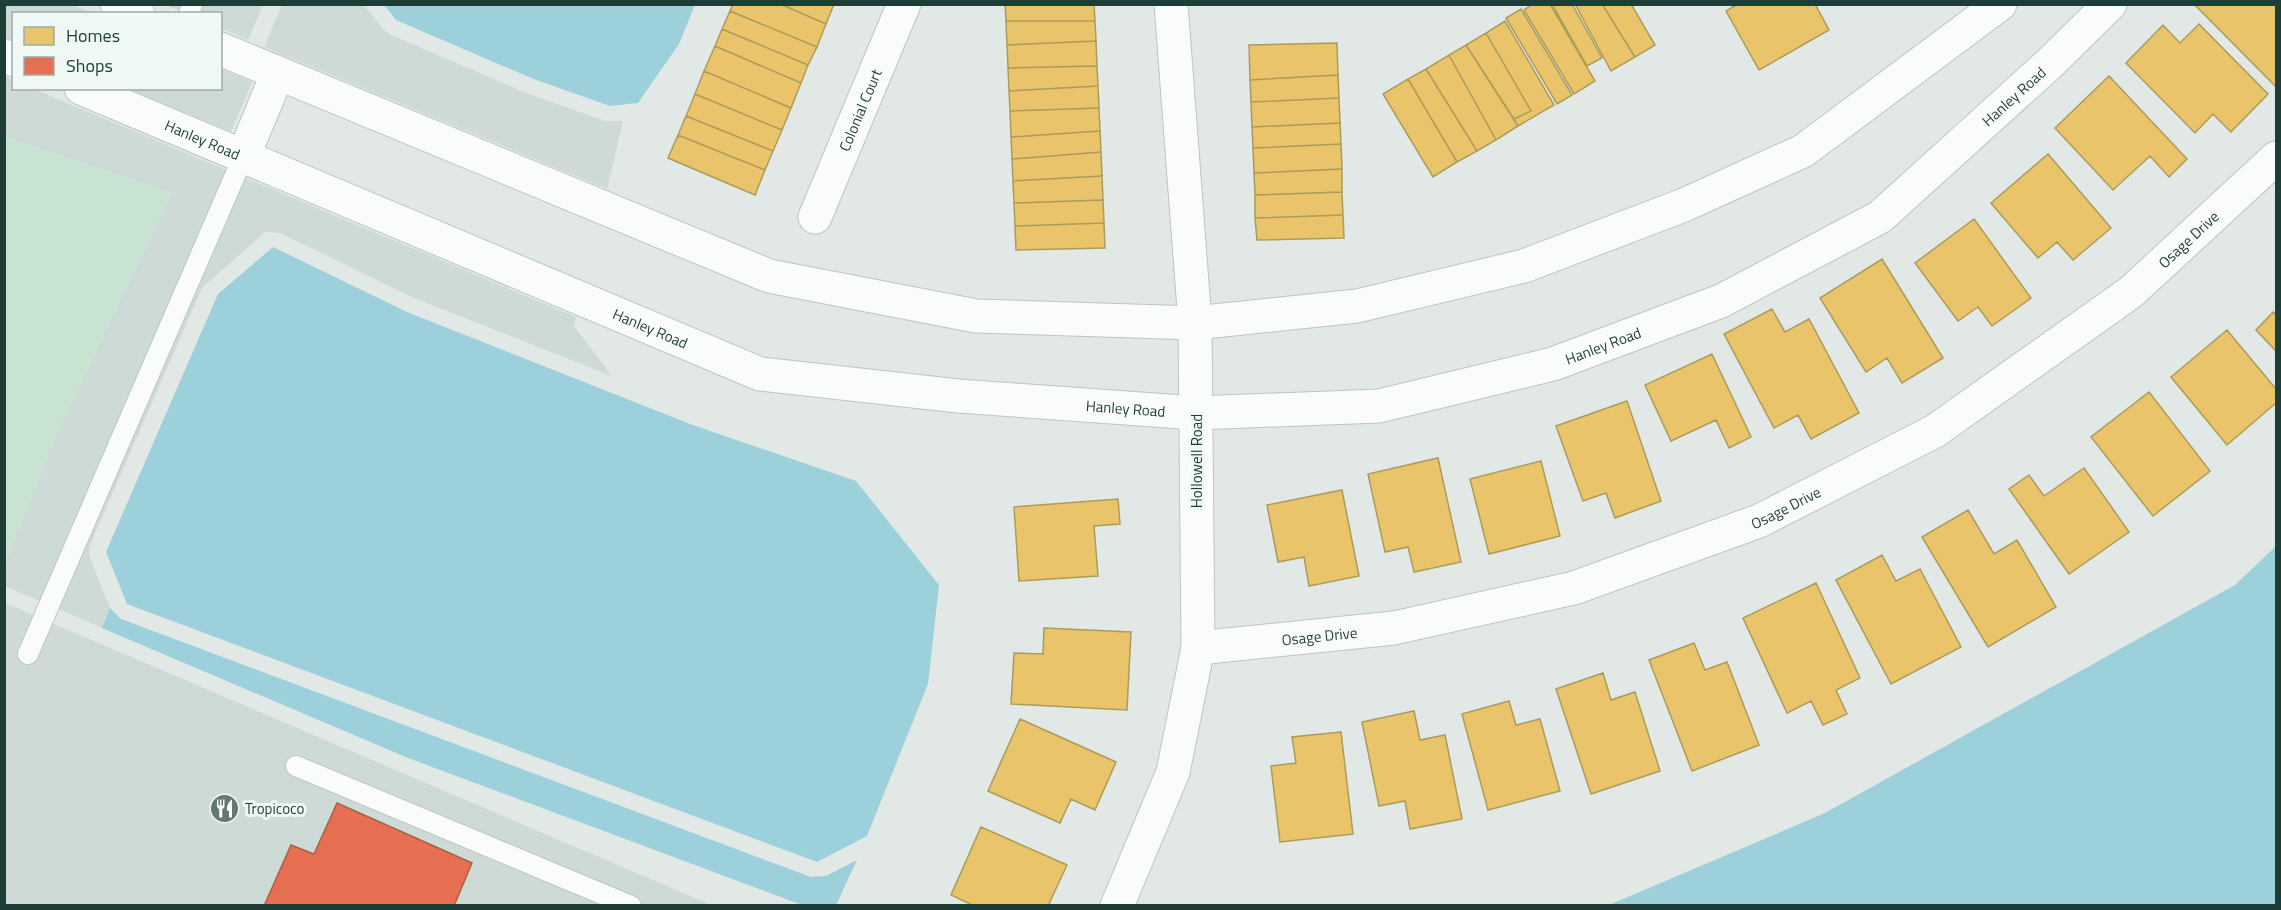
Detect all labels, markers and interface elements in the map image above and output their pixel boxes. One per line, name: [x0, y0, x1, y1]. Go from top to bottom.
legend: [12, 12, 222, 90]
text: Homes: [66, 22, 120, 49]
text: Shops: [66, 52, 113, 79]
street label: Hanley Road: [1976, 61, 2051, 131]
street label: Colonial Court: [832, 65, 887, 155]
street label: Hanley Road: [161, 113, 244, 165]
street label: Osage Drive: [2153, 205, 2224, 273]
street label: Hanley Road: [609, 302, 692, 354]
street label: Hanley Road: [1562, 321, 1644, 370]
street label: Hanley Road: [1085, 394, 1166, 422]
street label: Hollowell Road: [1185, 414, 1208, 508]
street label: Osage Drive: [1747, 480, 1825, 535]
street label: Osage Drive: [1280, 620, 1358, 651]
restaurant icon: Tropicoco: [208, 792, 240, 824]
place label: Tropicoco: [245, 797, 305, 820]

